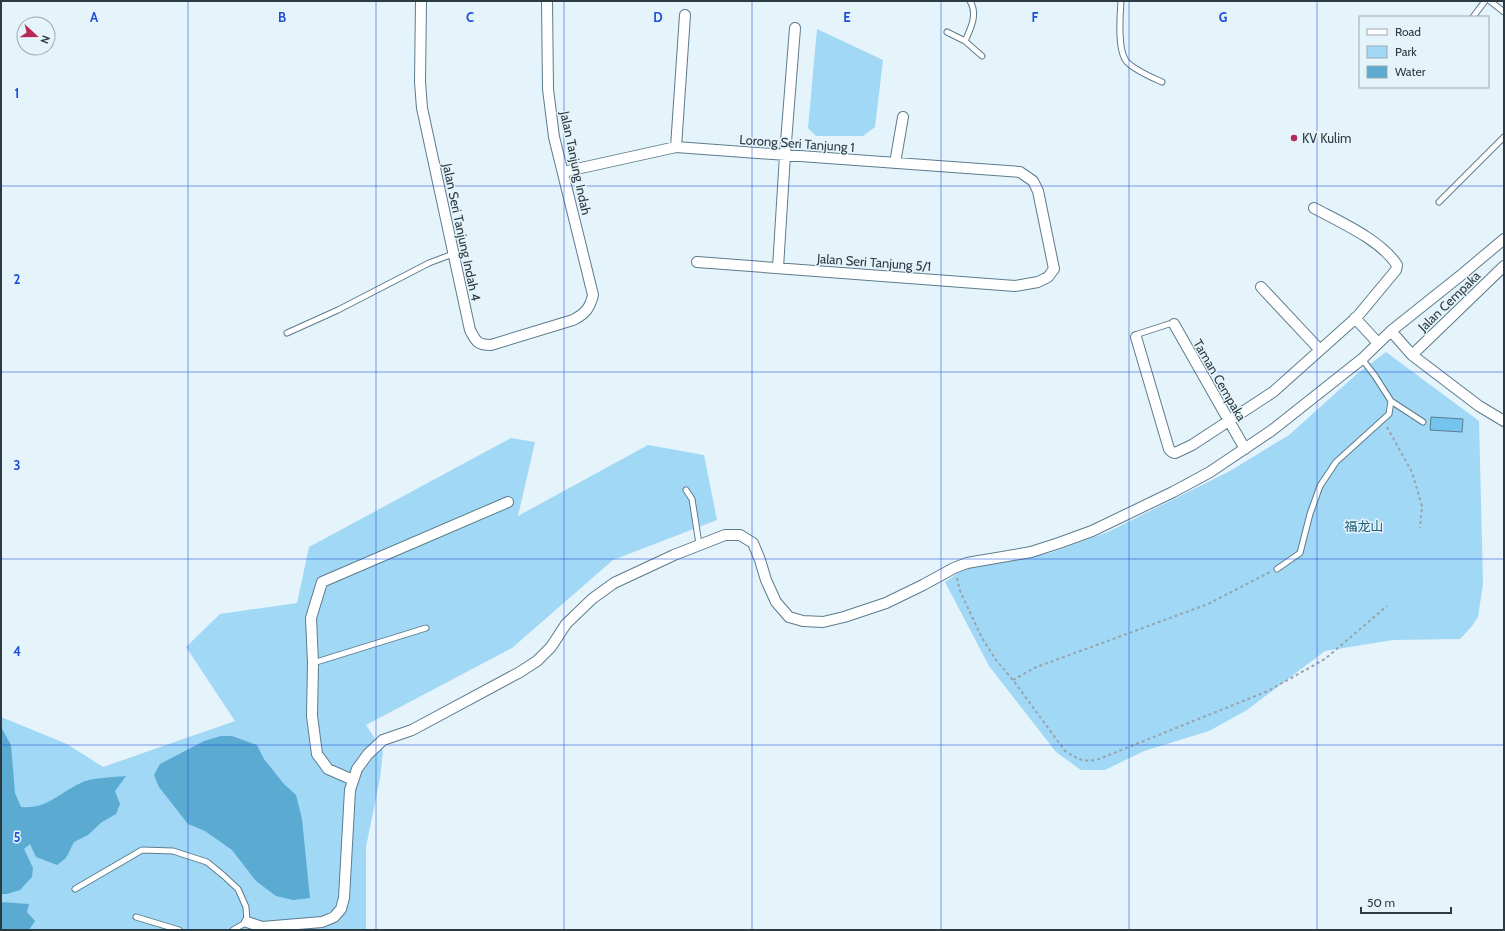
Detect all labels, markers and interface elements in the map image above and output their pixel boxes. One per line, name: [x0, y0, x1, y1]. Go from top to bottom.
text: A: [90, 9, 99, 25]
text: B: [278, 9, 286, 25]
text: C: [466, 9, 474, 25]
text: D: [653, 9, 663, 25]
text: E: [843, 9, 851, 25]
text: F: [1032, 9, 1039, 25]
text: G: [1219, 9, 1228, 25]
north arrow: [16, 16, 56, 56]
legend: [1359, 16, 1489, 88]
text: Road: [1395, 24, 1421, 39]
text: N: [37, 33, 53, 46]
text: Park: [1395, 44, 1417, 59]
text: Water: [1395, 64, 1426, 79]
text: 1: [15, 85, 19, 101]
street label: Jalan Tanjung Indah: [556, 109, 595, 217]
place label: KV Kulim: [1302, 130, 1351, 146]
street label: Lorong Seri Tanjung 1: [739, 131, 855, 156]
marker: KV Kulim: [1289, 133, 1299, 143]
street label: Jalan Seri Tanjung Indah 4: [438, 161, 485, 303]
street label: Jalan Seri Tanjung 5/1: [815, 250, 932, 275]
street label: Jalan Cempaka: [1414, 267, 1484, 335]
text: 2: [14, 271, 21, 287]
street label: Taman Cempaka: [1190, 336, 1250, 424]
text: 3: [13, 457, 21, 473]
park label: 福龙山: [1344, 518, 1384, 534]
text: 4: [13, 643, 21, 659]
text: 5: [14, 829, 21, 845]
scale bar: [1361, 889, 1451, 915]
text: 50 m: [1367, 895, 1395, 910]

